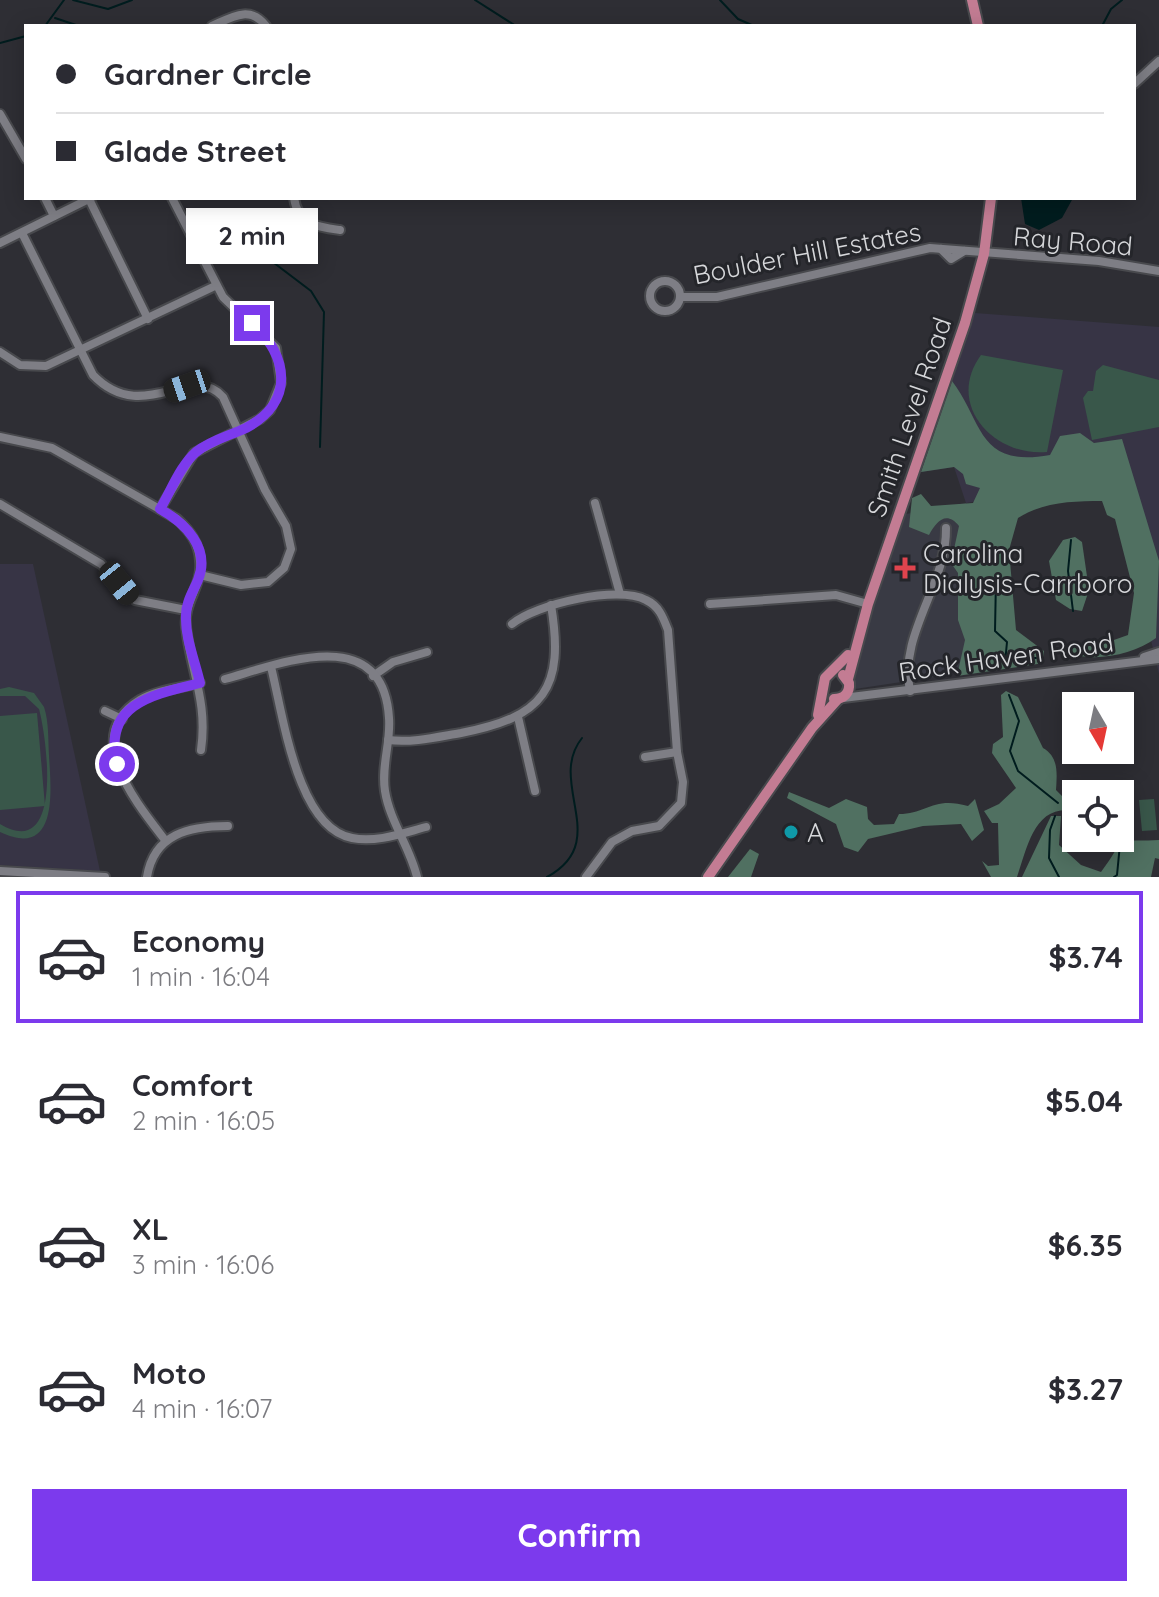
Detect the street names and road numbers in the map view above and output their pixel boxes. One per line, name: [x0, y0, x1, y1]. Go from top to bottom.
street label: Boulder Hill Estates: [690, 215, 924, 291]
street label: Ray Road: [1012, 219, 1134, 263]
street label: Smith Level Road: [859, 313, 959, 521]
street label: Rock Haven Road: [896, 626, 1116, 688]

